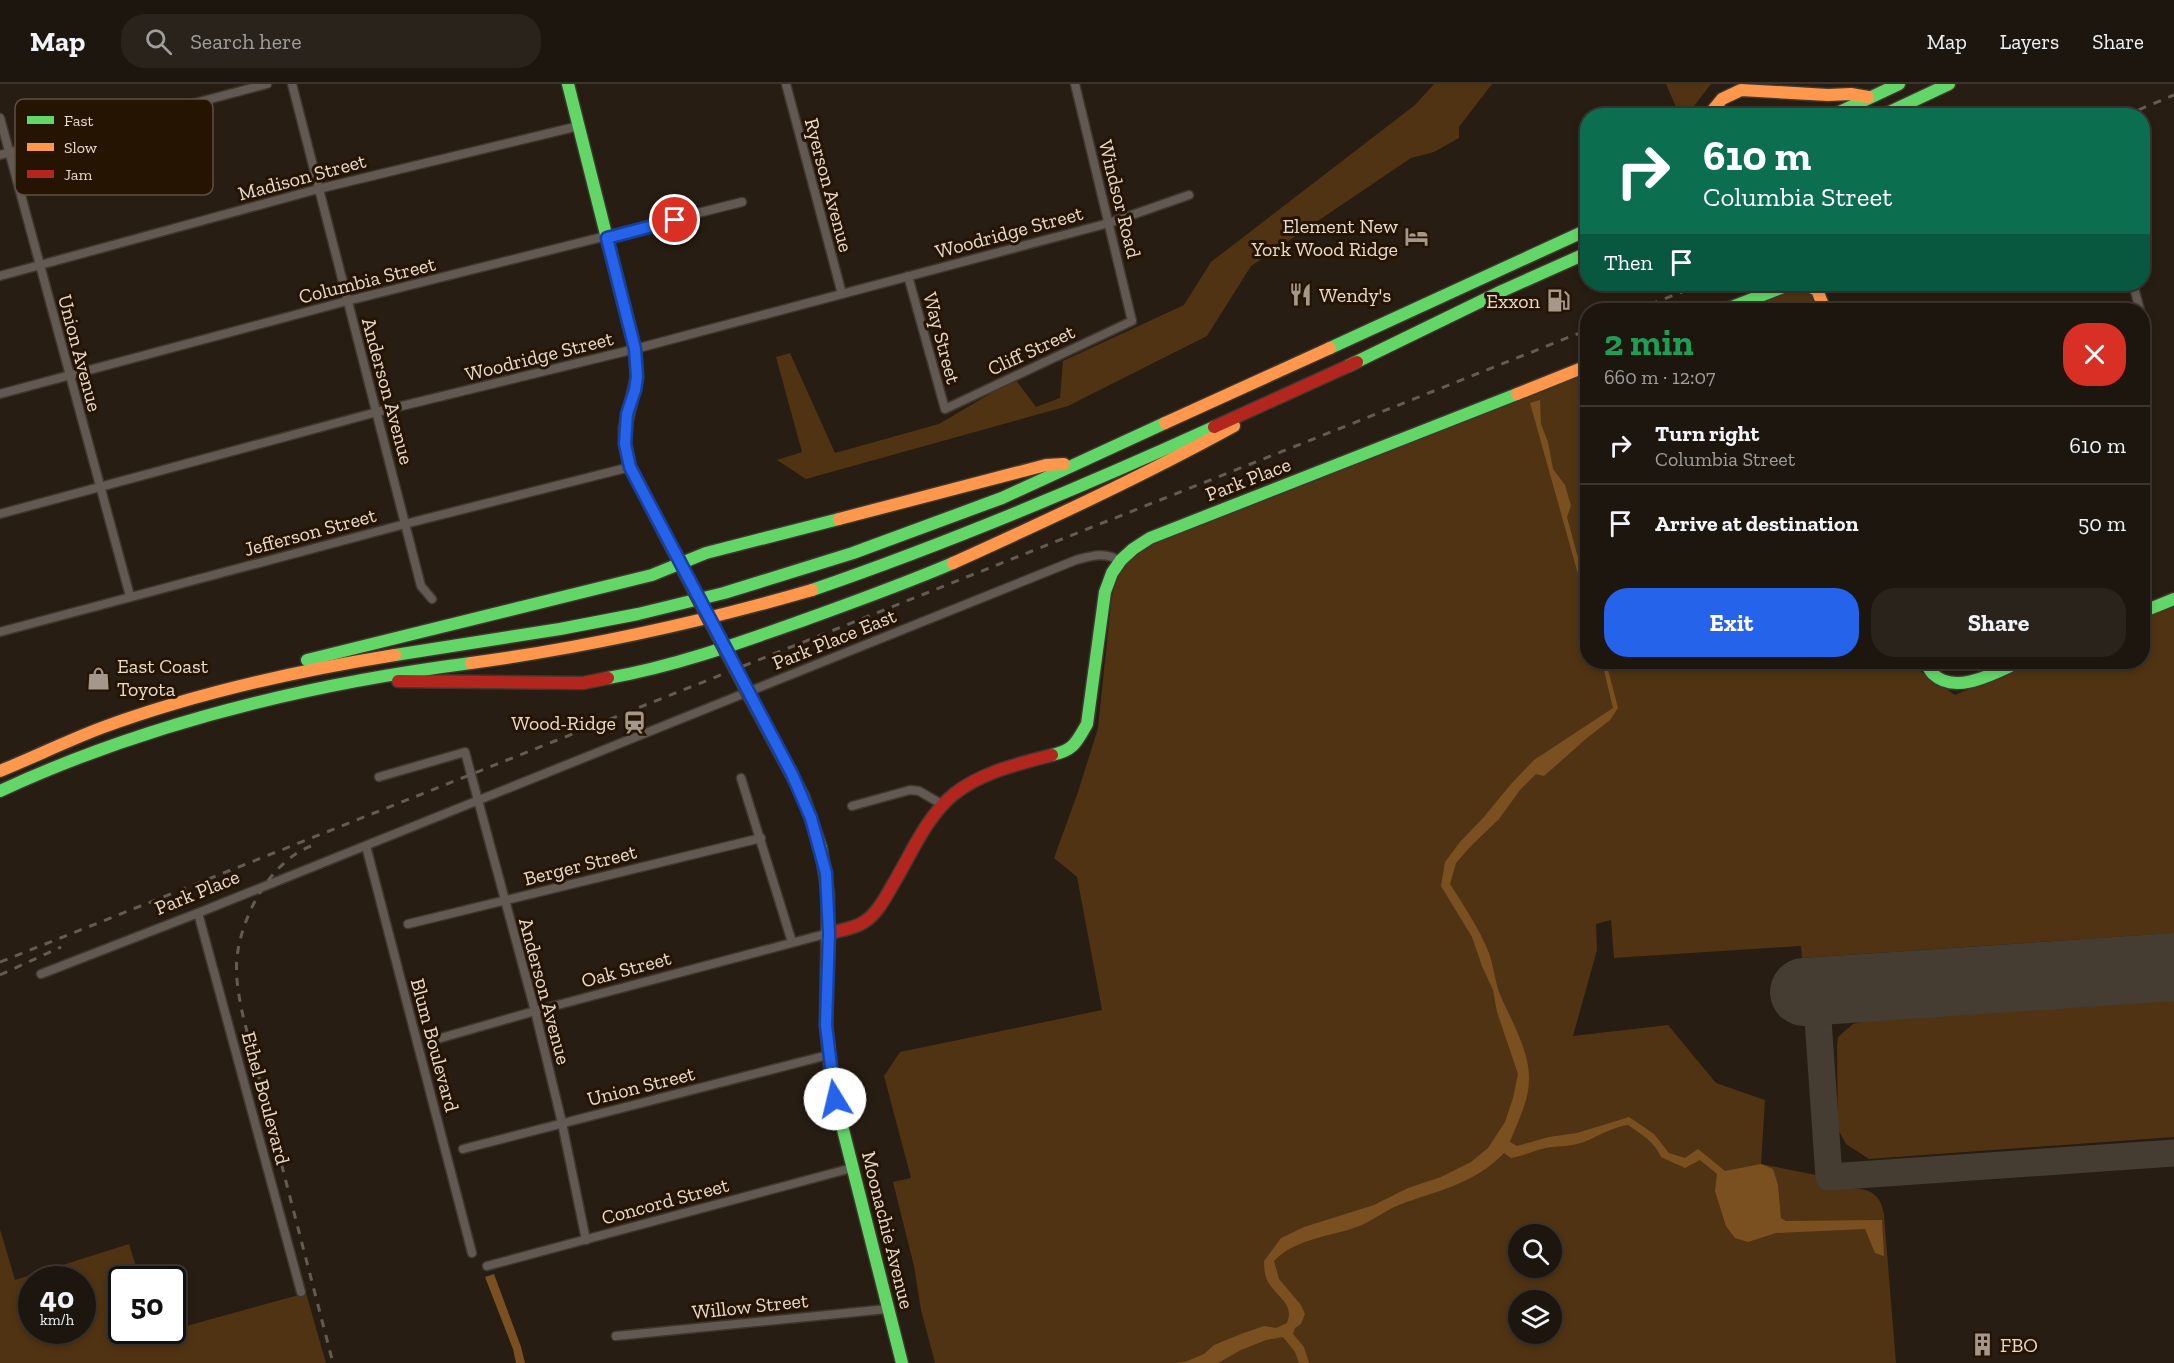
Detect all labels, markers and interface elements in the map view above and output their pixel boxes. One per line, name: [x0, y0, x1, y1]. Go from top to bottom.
search box: [121, 14, 541, 68]
text: Map: [30, 25, 85, 58]
icon: search: [142, 25, 175, 58]
text: Search here: [190, 28, 302, 55]
text: Map: [1927, 29, 1967, 54]
text: Layers: [2000, 29, 2059, 54]
text: Share: [2092, 29, 2144, 54]
legend: [15, 99, 213, 195]
text: Fast: [64, 111, 93, 130]
street label: Ryerson Avenue: [800, 115, 858, 255]
text: 610 m: [1703, 130, 1811, 181]
icon: right: [1604, 132, 1682, 210]
street label: Windsor Road: [1094, 137, 1146, 261]
text: Slow: [64, 138, 98, 157]
street label: Madison Street: [235, 148, 369, 206]
text: Jam: [64, 165, 93, 184]
text: Columbia Street: [1703, 181, 1892, 213]
pin: [649, 194, 700, 245]
street label: Woodridge Street: [933, 201, 1086, 263]
icon: arrive: [658, 203, 691, 236]
place label: Element New York Wood Ridge: [1250, 214, 1399, 261]
hotel icon: Element New York Wood Ridge: [1403, 224, 1429, 250]
icon: arrive: [1665, 246, 1698, 279]
text: Then: [1604, 249, 1653, 276]
street label: Columbia Street: [296, 251, 438, 309]
restaurant icon: Wendy's: [1288, 282, 1314, 308]
place label: Wendy's: [1319, 283, 1391, 307]
fuel station icon: Exxon: [1545, 288, 1571, 314]
street label: Way Street: [918, 289, 966, 387]
place label: Exxon: [1486, 289, 1541, 313]
street label: Union Avenue: [53, 292, 107, 414]
street label: Anderson Avenue: [357, 315, 419, 467]
street label: Cliff Street: [984, 319, 1079, 381]
text: 2 min: [1604, 321, 1694, 364]
button: close: [2063, 323, 2126, 386]
street label: Woodridge Street: [462, 326, 616, 386]
text: 660 m · 12:07: [1604, 365, 1715, 389]
text: Turn right: [1655, 420, 1759, 447]
icon: right: [1604, 429, 1637, 462]
text: 610 m: [2069, 432, 2126, 459]
text: Columbia Street: [1655, 447, 1795, 471]
street label: Park Place: [1202, 452, 1294, 506]
street label: Jefferson Street: [241, 503, 379, 561]
icon: arrive: [1604, 507, 1637, 540]
text: Arrive at destination: [1655, 510, 1858, 537]
text: 50 m: [2078, 510, 2126, 537]
button: Exit: [1604, 588, 1859, 657]
button: Share: [1871, 588, 2126, 657]
street label: Park Place East: [769, 603, 900, 675]
place label: East Coast Toyota: [117, 654, 209, 701]
shop icon: East Coast Toyota: [86, 665, 112, 691]
station icon: Wood-Ridge: [621, 710, 647, 736]
place label: Wood-Ridge: [511, 711, 616, 735]
street label: Berger Street: [521, 839, 640, 891]
street label: Park Place: [151, 864, 243, 920]
street label: Anderson Avenue: [514, 915, 576, 1067]
street label: Oak Street: [579, 945, 674, 992]
street label: Blum Boulevard: [406, 976, 464, 1114]
street label: Ethel Boulevard: [237, 1029, 295, 1167]
street label: Union Street: [585, 1061, 698, 1111]
position arrow: [803, 1067, 867, 1131]
street label: Moonachie Avenue: [857, 1149, 919, 1311]
street label: Concord Street: [599, 1172, 732, 1230]
map controls: [1508, 1224, 1562, 1344]
button: search: [1508, 1224, 1562, 1278]
speed limit sign: 50: [108, 1266, 186, 1344]
text: 40: [40, 1280, 74, 1316]
street label: Willow Street: [691, 1288, 810, 1324]
button: layers: [1508, 1290, 1562, 1344]
text: km/h: [40, 1311, 74, 1329]
building icon: FBO: [1969, 1332, 1995, 1358]
place label: FBO: [2000, 1333, 2038, 1357]

